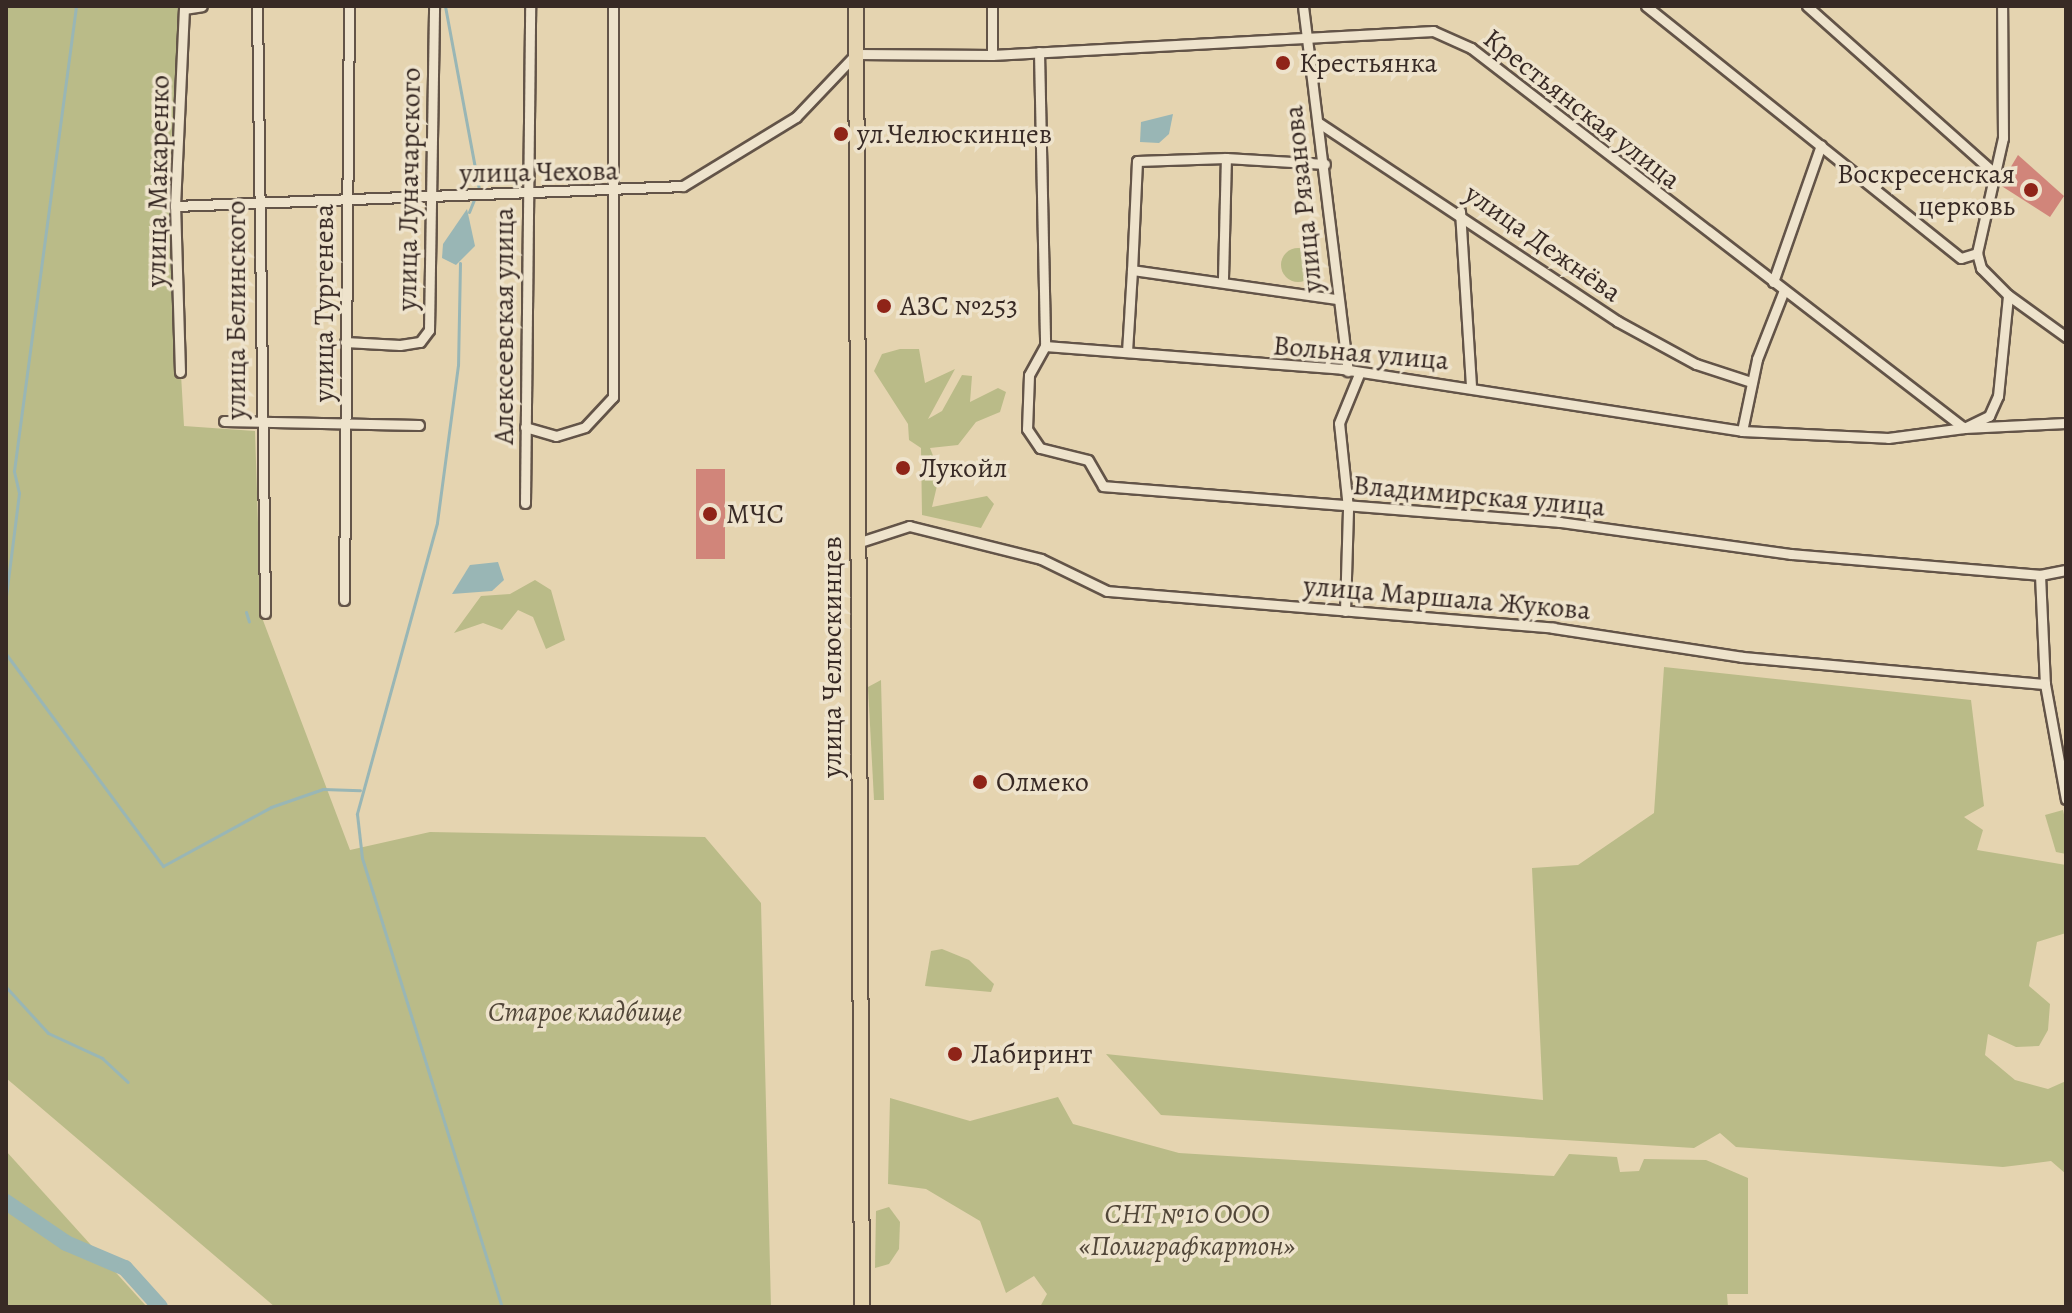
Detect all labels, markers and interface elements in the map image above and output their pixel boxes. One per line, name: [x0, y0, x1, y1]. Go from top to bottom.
street label: Крестьянская улица: [1477, 22, 1687, 196]
place label: Крестьянка: [1299, 46, 1437, 80]
marker: Крестьянка: [1274, 54, 1292, 72]
street label: улица Луначарского: [390, 67, 428, 311]
street label: улица Макаренко: [139, 75, 177, 287]
street label: улица Рязанова: [1276, 104, 1330, 294]
place label: ул.Челюскинцев: [857, 117, 1052, 151]
marker: ул.Челюскинцев: [832, 125, 850, 143]
street label: улица Чехова: [459, 154, 619, 190]
place label: Воскресенская церковь: [1837, 157, 2015, 223]
street label: улица Дежнёва: [1458, 177, 1628, 309]
marker: Воскресенская церковь: [2022, 181, 2040, 199]
street label: улица Белинского: [219, 200, 253, 420]
street label: улица Тургенева: [307, 204, 341, 402]
street label: Алексеевская улица: [487, 207, 521, 445]
place label: АЗС №253: [900, 289, 1018, 323]
marker: АЗС №253: [875, 297, 893, 315]
street label: Вольная улица: [1272, 329, 1450, 377]
place label: Лукойл: [919, 451, 1008, 485]
marker: Лукойл: [894, 459, 912, 477]
street label: Владимирская улица: [1351, 468, 1607, 524]
place label: МЧС: [726, 497, 784, 531]
marker: МЧС: [701, 505, 719, 523]
street label: улица Челюскинцев: [815, 536, 849, 778]
street label: улица Маршала Жукова: [1302, 569, 1592, 627]
place label: Олмеко: [996, 765, 1089, 799]
marker: Олмеко: [971, 773, 989, 791]
park label: Старое кладбище: [488, 995, 682, 1029]
place label: Лабиринт: [971, 1037, 1093, 1071]
marker: Лабиринт: [946, 1045, 964, 1063]
park label: СНТ №10 ООО «Полиграфкартон»: [1079, 1197, 1295, 1263]

